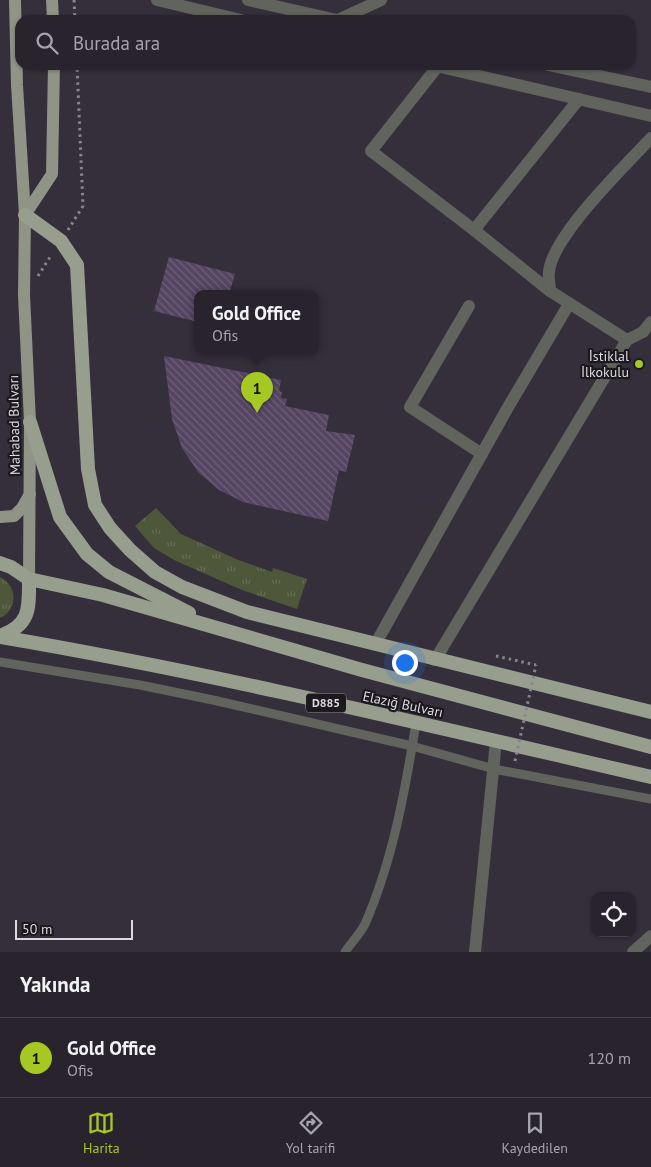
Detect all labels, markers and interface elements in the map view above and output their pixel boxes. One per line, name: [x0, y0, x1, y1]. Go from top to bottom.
search box: [15, 15, 636, 70]
icon: search: [33, 29, 61, 57]
text: Burada ara: [73, 31, 160, 55]
popup: [194, 290, 319, 355]
text: Gold Office: [212, 301, 301, 325]
text: Ofis: [212, 325, 238, 345]
place label: İstiklal İlkokulu: [581, 347, 629, 381]
marker: İstiklal İlkokulu: [633, 358, 645, 370]
pin: 1: [241, 372, 273, 413]
street label: Mahabad Bulvarı: [4, 375, 24, 475]
your location: [392, 650, 418, 676]
street label: Elazığ Bulvarı: [361, 687, 445, 721]
road number: D885: [306, 694, 346, 712]
map controls: [591, 892, 636, 937]
button: locate: [591, 892, 636, 937]
scale bar: [15, 917, 132, 940]
text: 50 m: [22, 920, 52, 938]
text: Yakında: [20, 971, 90, 998]
text: Gold Office: [67, 1036, 156, 1060]
text: 1: [31, 1048, 41, 1068]
text: 120 m: [588, 1048, 631, 1068]
text: Ofis: [67, 1060, 93, 1080]
tab: Harita: [83, 1109, 120, 1157]
tab: Yol tarifi: [286, 1109, 335, 1157]
tab: Kaydedilen: [502, 1109, 568, 1157]

